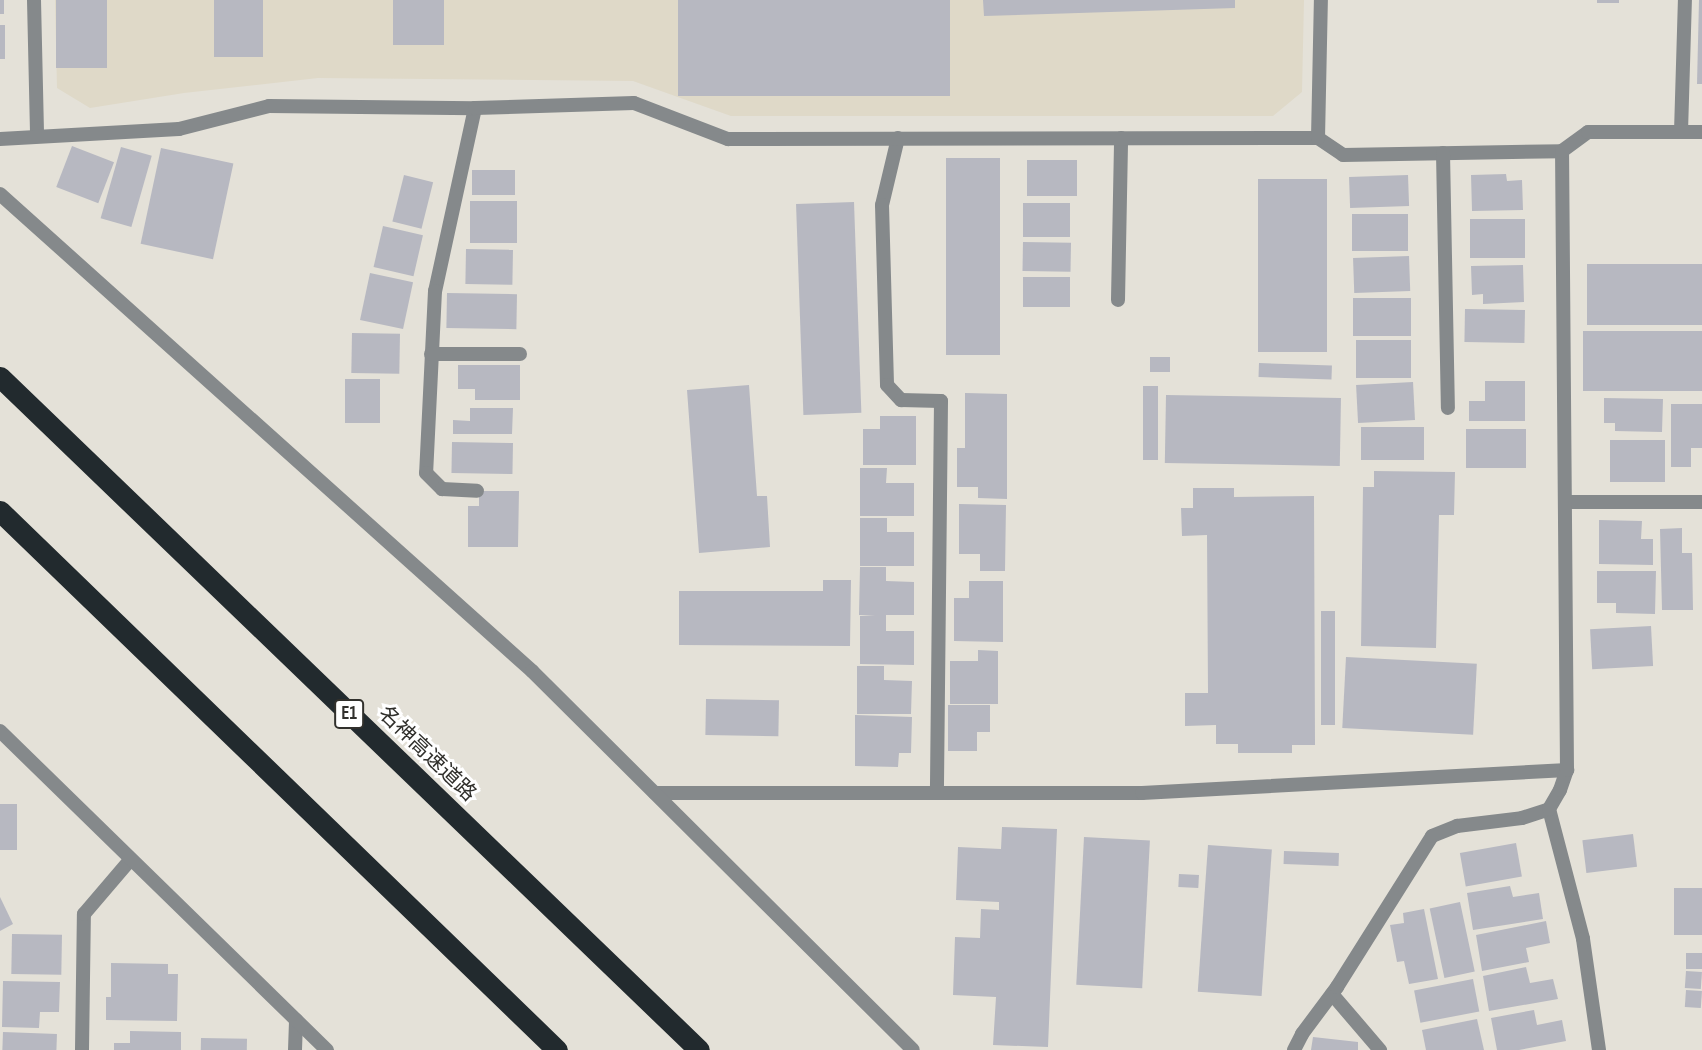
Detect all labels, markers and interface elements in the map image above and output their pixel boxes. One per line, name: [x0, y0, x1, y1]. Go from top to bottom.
road number: E1: [333, 698, 365, 730]
street label: 名神高速道路: [373, 701, 481, 807]

